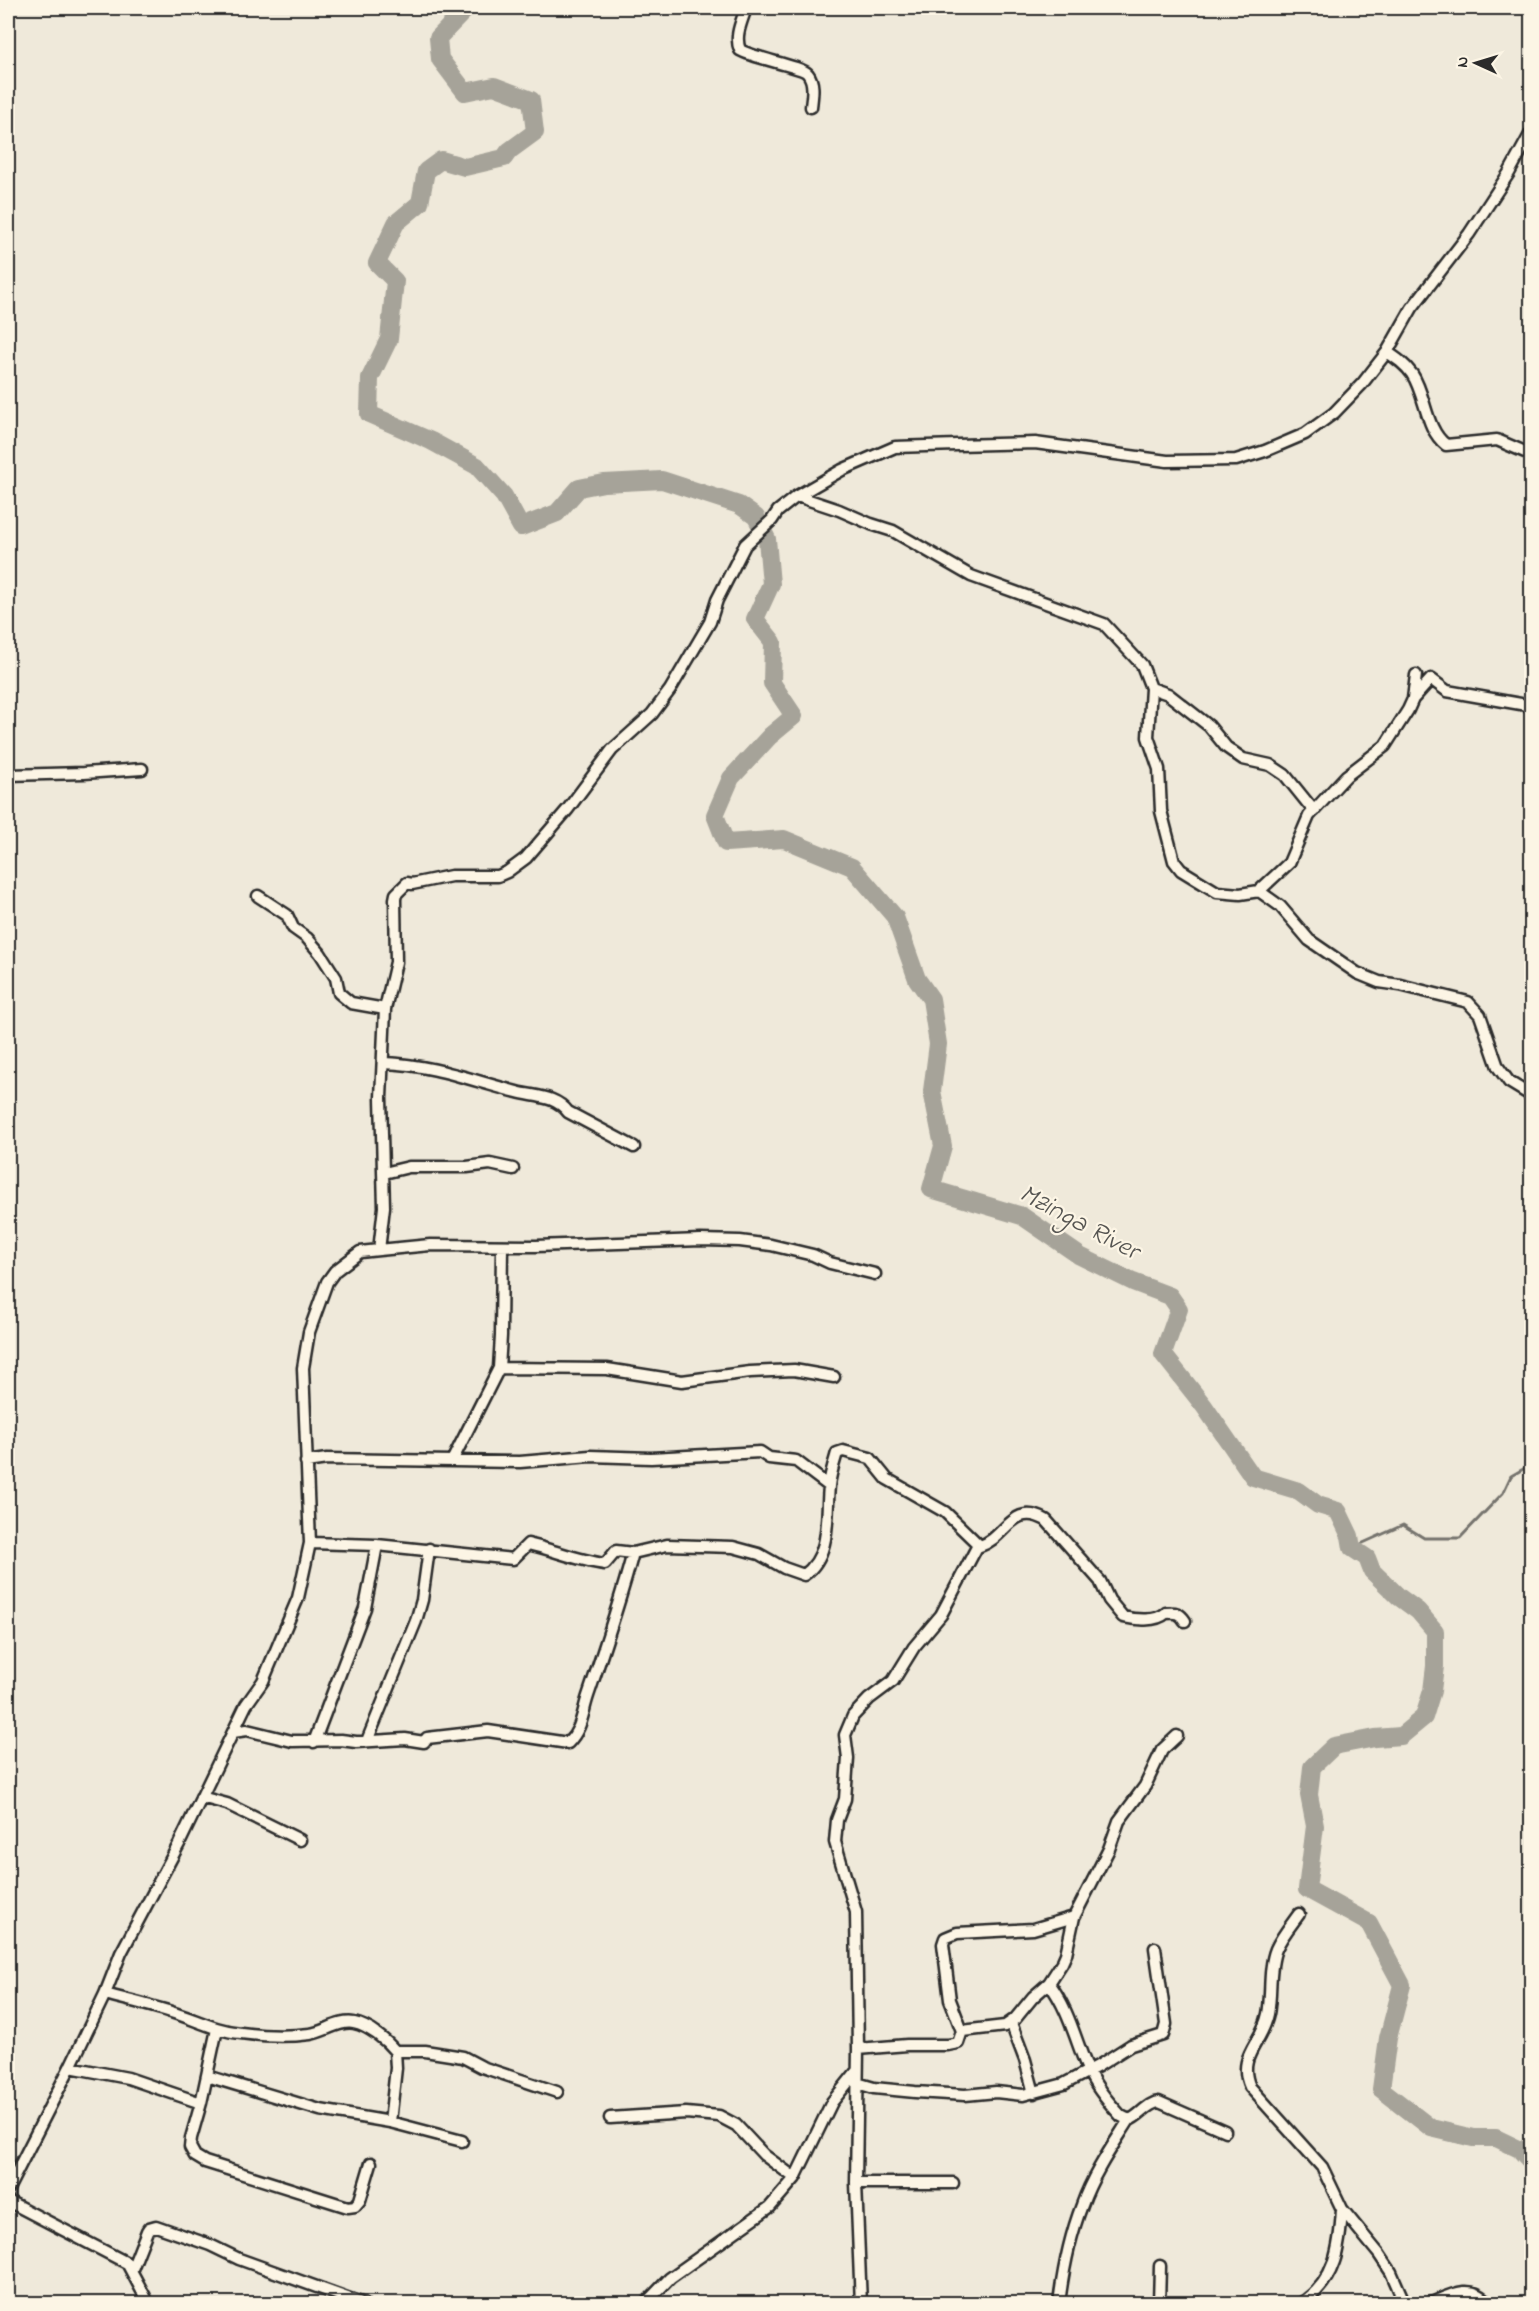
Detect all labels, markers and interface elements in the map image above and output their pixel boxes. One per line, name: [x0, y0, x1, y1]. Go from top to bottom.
north arrow: [1446, 33, 1506, 93]
text: N: [1451, 56, 1475, 68]
water label: Mzinga River: [1011, 1175, 1149, 1274]

